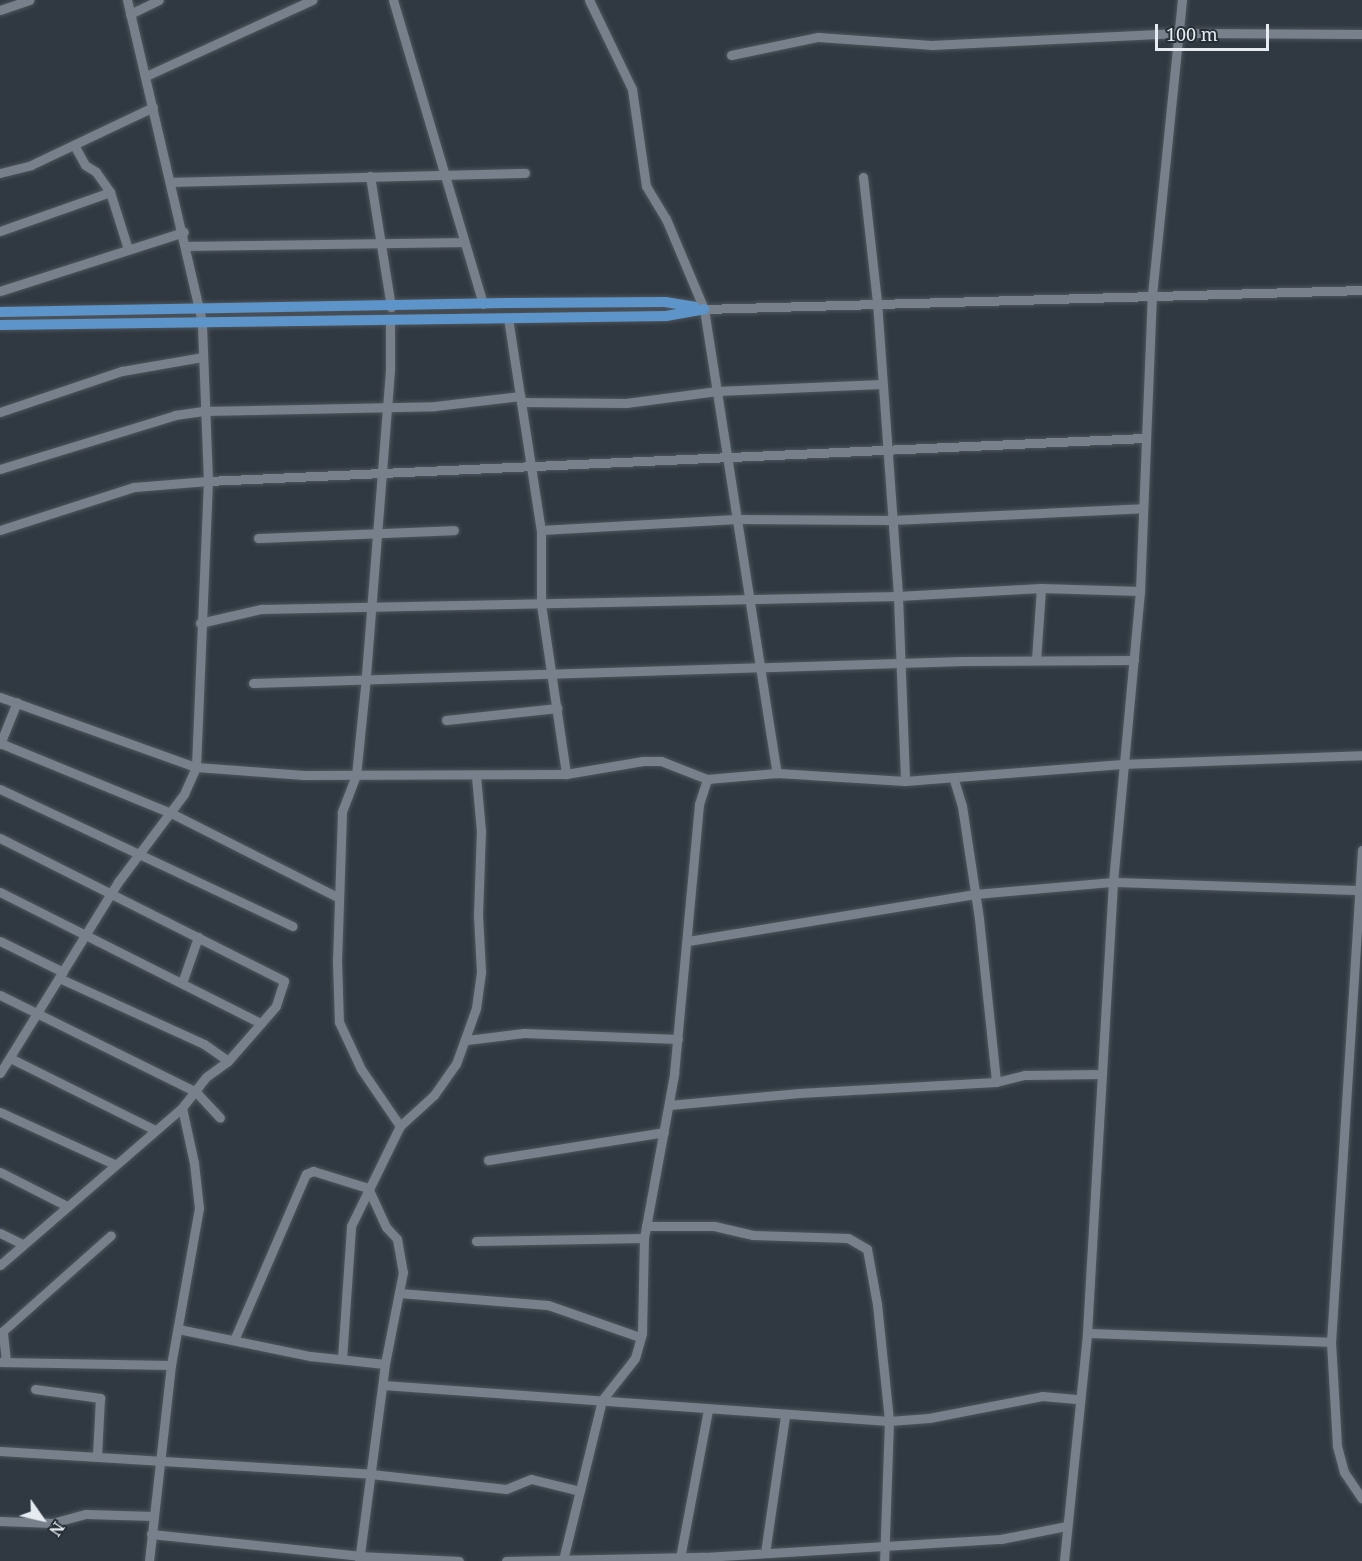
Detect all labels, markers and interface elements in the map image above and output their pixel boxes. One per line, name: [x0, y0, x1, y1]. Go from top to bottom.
scale bar: [1158, 12, 1272, 50]
text: 100 m: [1166, 22, 1218, 46]
north arrow: [12, 1489, 72, 1549]
text: N: [44, 1518, 70, 1540]

